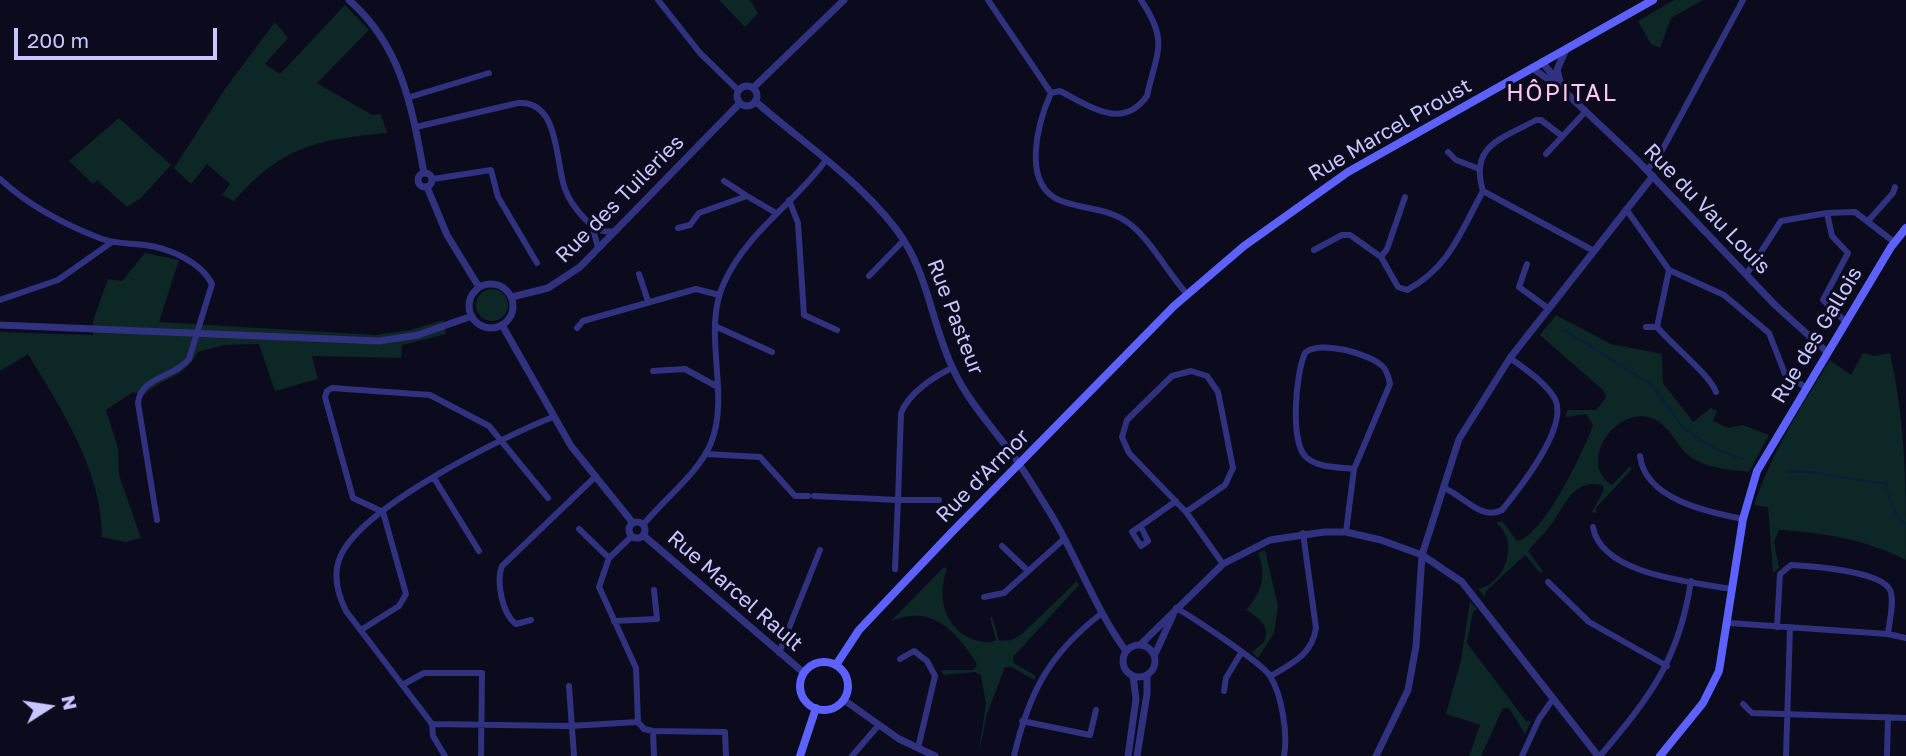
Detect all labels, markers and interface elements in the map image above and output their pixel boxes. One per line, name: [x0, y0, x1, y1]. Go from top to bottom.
scale bar: [18, 14, 220, 58]
text: 200 m: [27, 27, 89, 53]
street label: Rue Marcel Proust: [1304, 73, 1476, 187]
district label: HÔPITAL: [1507, 80, 1617, 108]
street label: Rue des Tuileries: [551, 130, 689, 268]
street label: Rue du Vau Louis: [1638, 139, 1776, 279]
street label: Rue Pasteur: [921, 256, 989, 378]
street label: Rue des Gallois: [1766, 262, 1868, 408]
street label: Rue d'Armor: [931, 424, 1035, 528]
street label: Rue Marcel Rault: [662, 525, 808, 657]
north arrow: [14, 672, 84, 742]
text: N: [57, 693, 83, 712]

